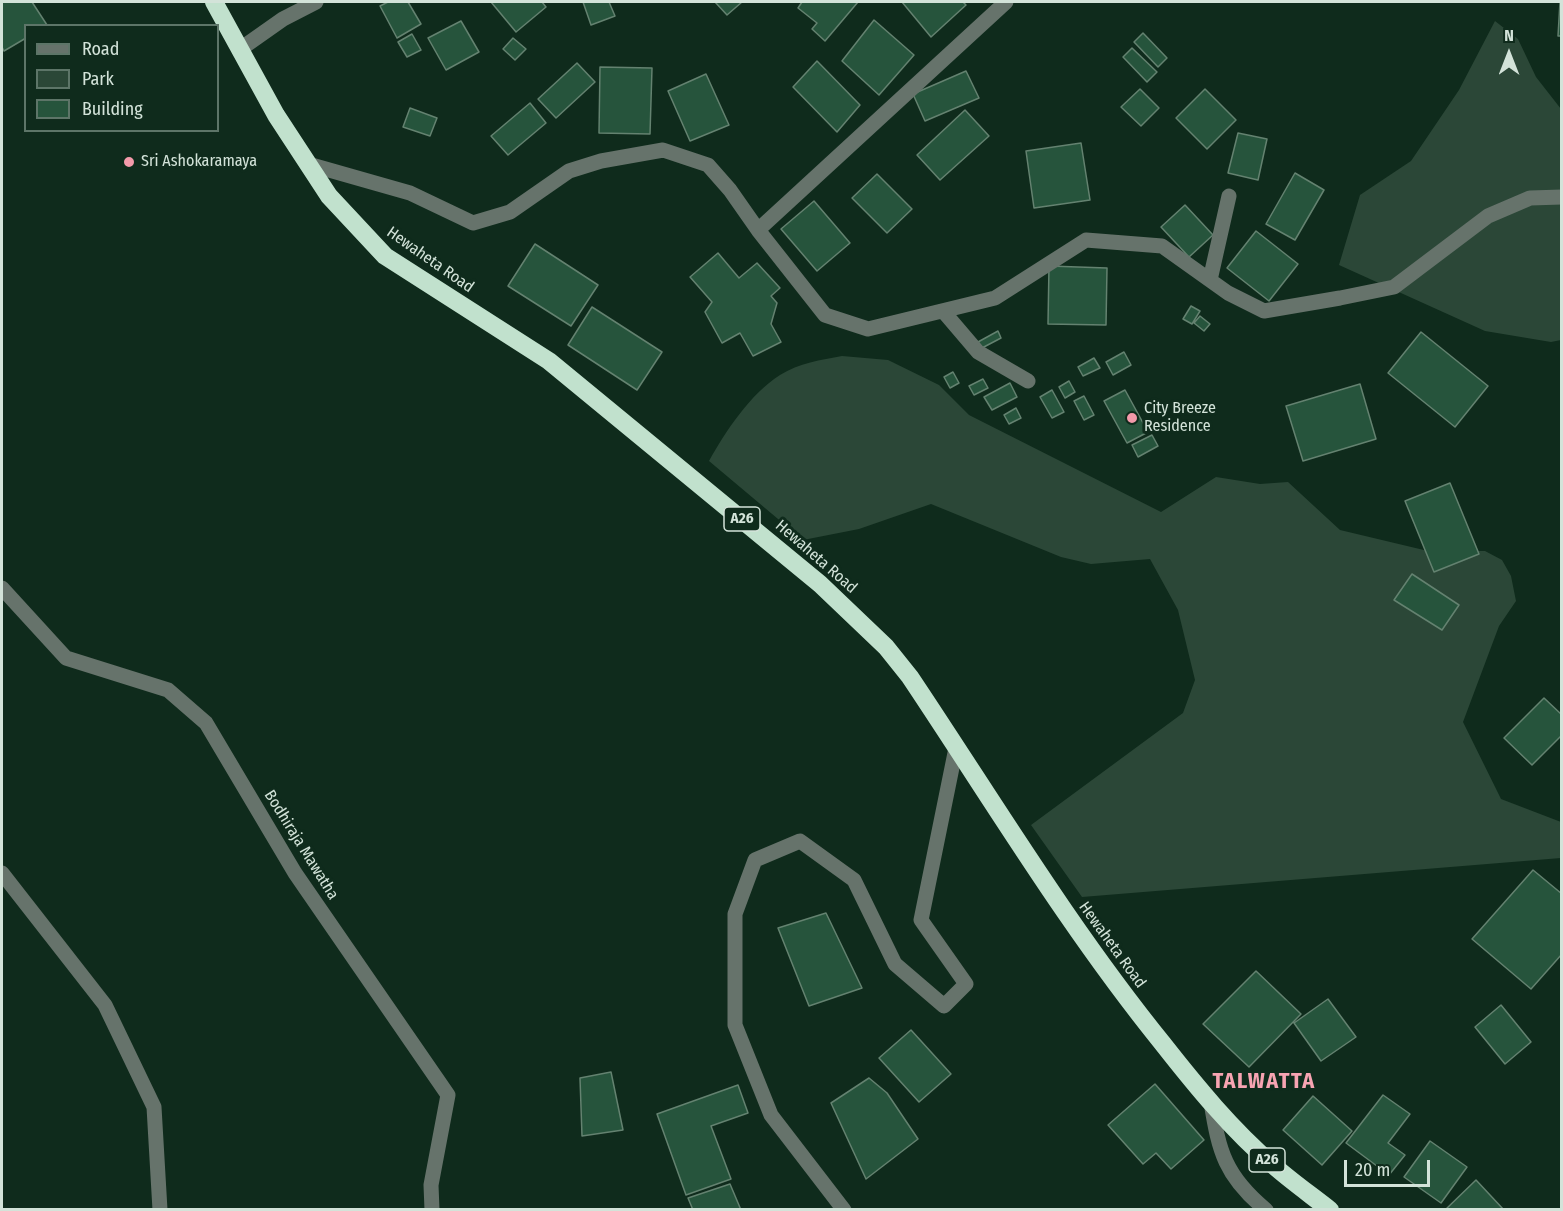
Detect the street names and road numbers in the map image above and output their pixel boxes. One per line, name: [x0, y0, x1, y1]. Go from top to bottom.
street label: Hewaheta Road: [383, 223, 477, 297]
road number: A26: [724, 507, 760, 531]
street label: Hewaheta Road: [771, 516, 861, 598]
street label: Bodhiraja Mawatha: [260, 787, 342, 903]
street label: Hewaheta Road: [1074, 898, 1150, 992]
road number: A26: [1249, 1148, 1285, 1172]

